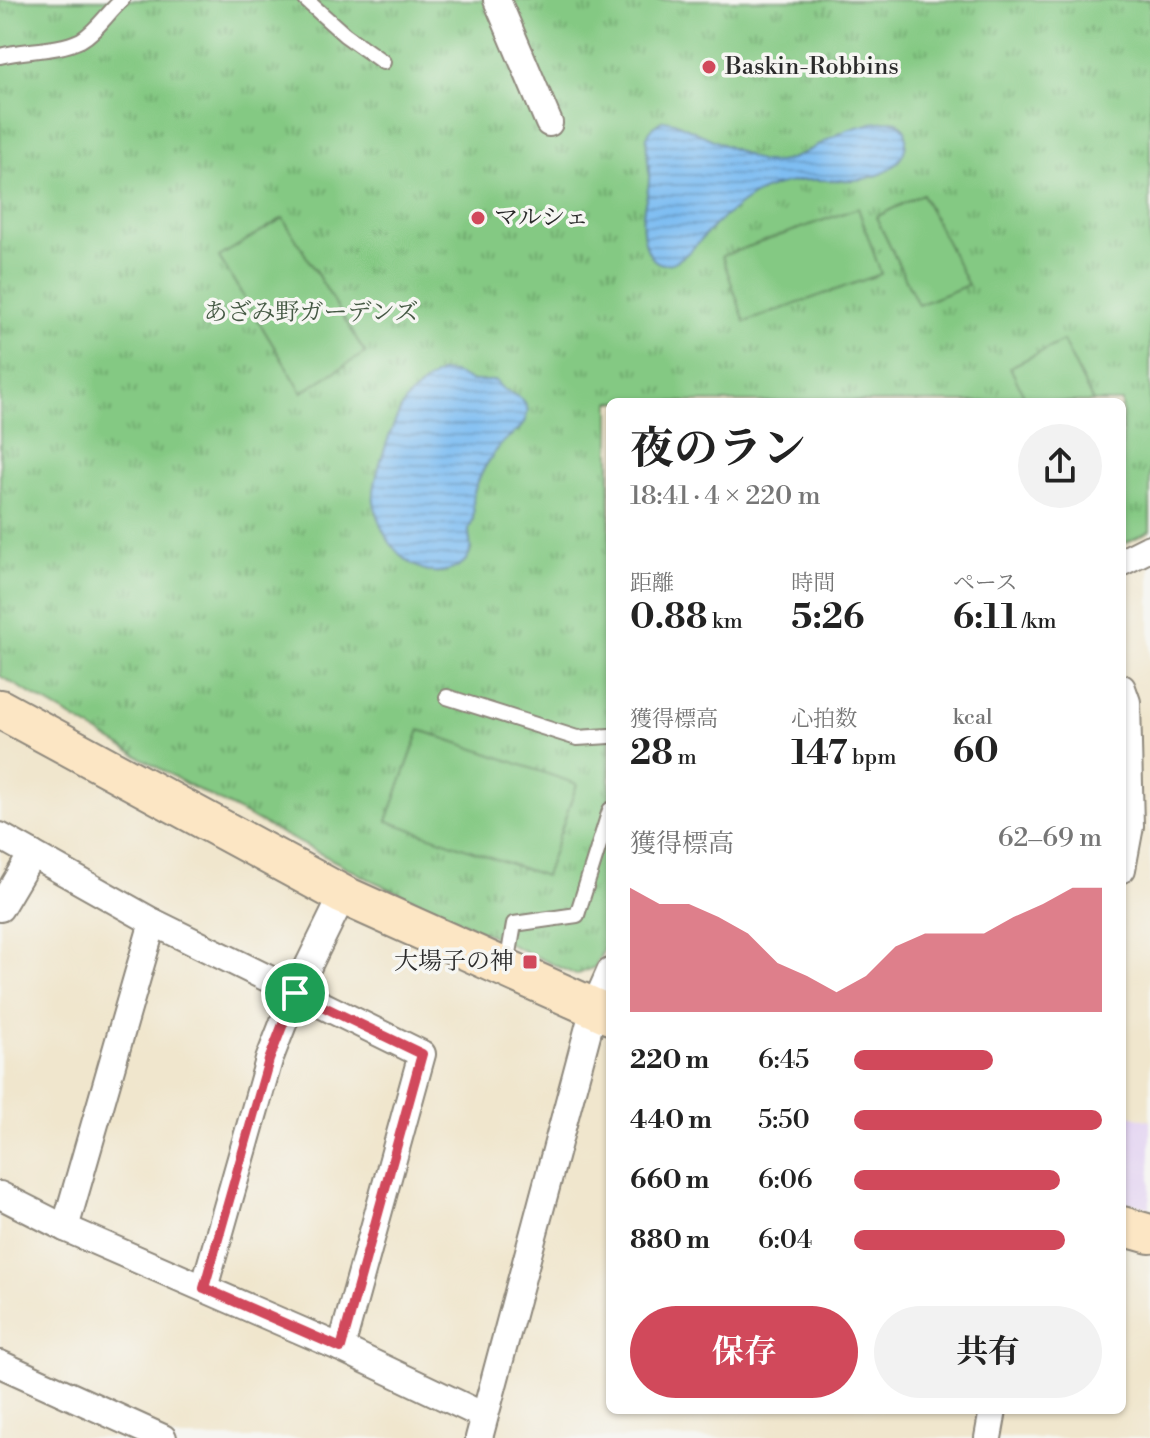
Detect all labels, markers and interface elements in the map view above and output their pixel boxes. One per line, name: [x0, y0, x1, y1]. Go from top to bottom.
place label: Baskin-Robbins: [724, 52, 899, 82]
marker: Baskin-Robbins: [700, 58, 718, 76]
place label: マルシェ: [494, 203, 589, 233]
marker: マルシェ: [469, 209, 487, 227]
park label: あざみ野ガーデンズ: [204, 298, 418, 328]
text: 夜のラン: [630, 422, 806, 477]
button: share: [1018, 424, 1102, 508]
text: 18:41 · 4 × 220 m: [630, 480, 820, 512]
text: 距離: [630, 570, 674, 597]
text: 時間: [791, 570, 835, 597]
text: ペース: [953, 570, 1018, 597]
text: 0.88: [630, 597, 707, 639]
text: 5:26: [791, 597, 864, 639]
text: 6:11: [953, 597, 1017, 639]
text: km: [707, 608, 743, 635]
text: /km: [1017, 608, 1057, 635]
text: kcal: [953, 704, 993, 731]
text: 獲得標高: [630, 706, 718, 733]
text: 心拍数: [791, 706, 857, 733]
text: 60: [953, 731, 999, 773]
text: 28: [630, 733, 673, 775]
text: 147: [791, 733, 848, 775]
text: m: [673, 744, 697, 771]
text: bpm: [848, 744, 897, 771]
text: 62–69 m: [998, 822, 1102, 854]
text: 獲得標高: [630, 828, 734, 860]
place label: 大場子の神: [394, 947, 514, 977]
marker: 大場子の神: [521, 953, 539, 971]
pin: [261, 959, 329, 1027]
icon: arrive: [273, 971, 317, 1015]
text: 220 m: [630, 1044, 709, 1076]
text: 6:45: [758, 1044, 809, 1076]
text: 440 m: [630, 1104, 712, 1136]
text: 5:50: [758, 1104, 810, 1136]
text: 660 m: [630, 1164, 709, 1196]
text: 6:06: [758, 1164, 813, 1196]
text: 880 m: [630, 1224, 710, 1256]
text: 6:04: [758, 1224, 812, 1256]
button: 保存: [630, 1306, 858, 1398]
button: 共有: [874, 1306, 1102, 1398]

